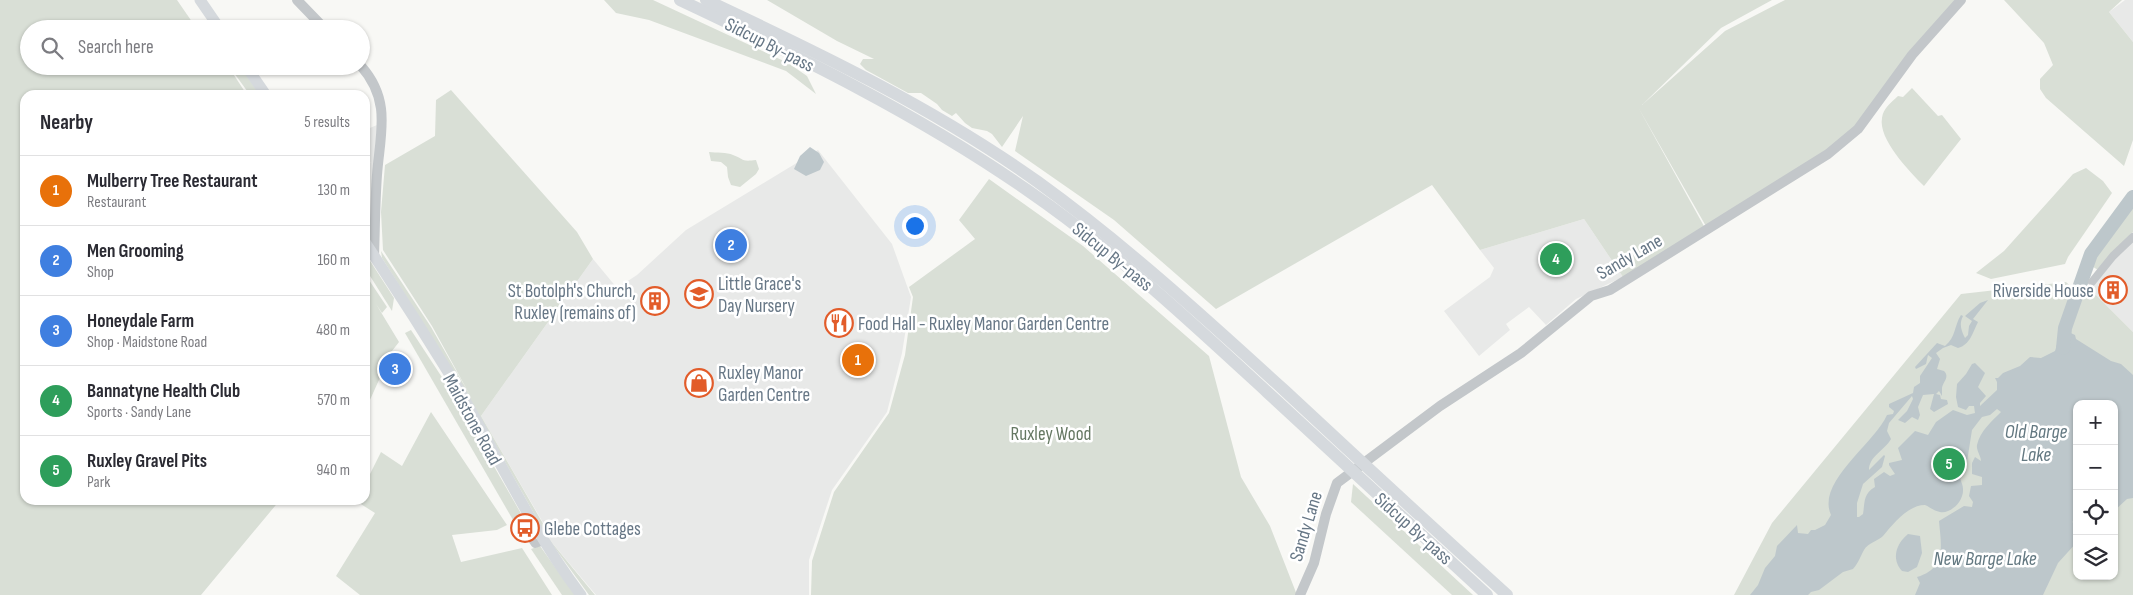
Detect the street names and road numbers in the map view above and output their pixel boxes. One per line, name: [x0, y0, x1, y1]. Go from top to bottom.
street label: Sidcup By-pass: [721, 13, 818, 78]
street label: Sidcup By-pass: [1067, 218, 1157, 297]
street label: Sandy Lane: [1593, 229, 1667, 285]
street label: Maidstone Road: [437, 370, 506, 469]
street label: Sidcup By-pass: [1369, 488, 1457, 570]
street label: Sandy Lane: [1285, 489, 1328, 564]

